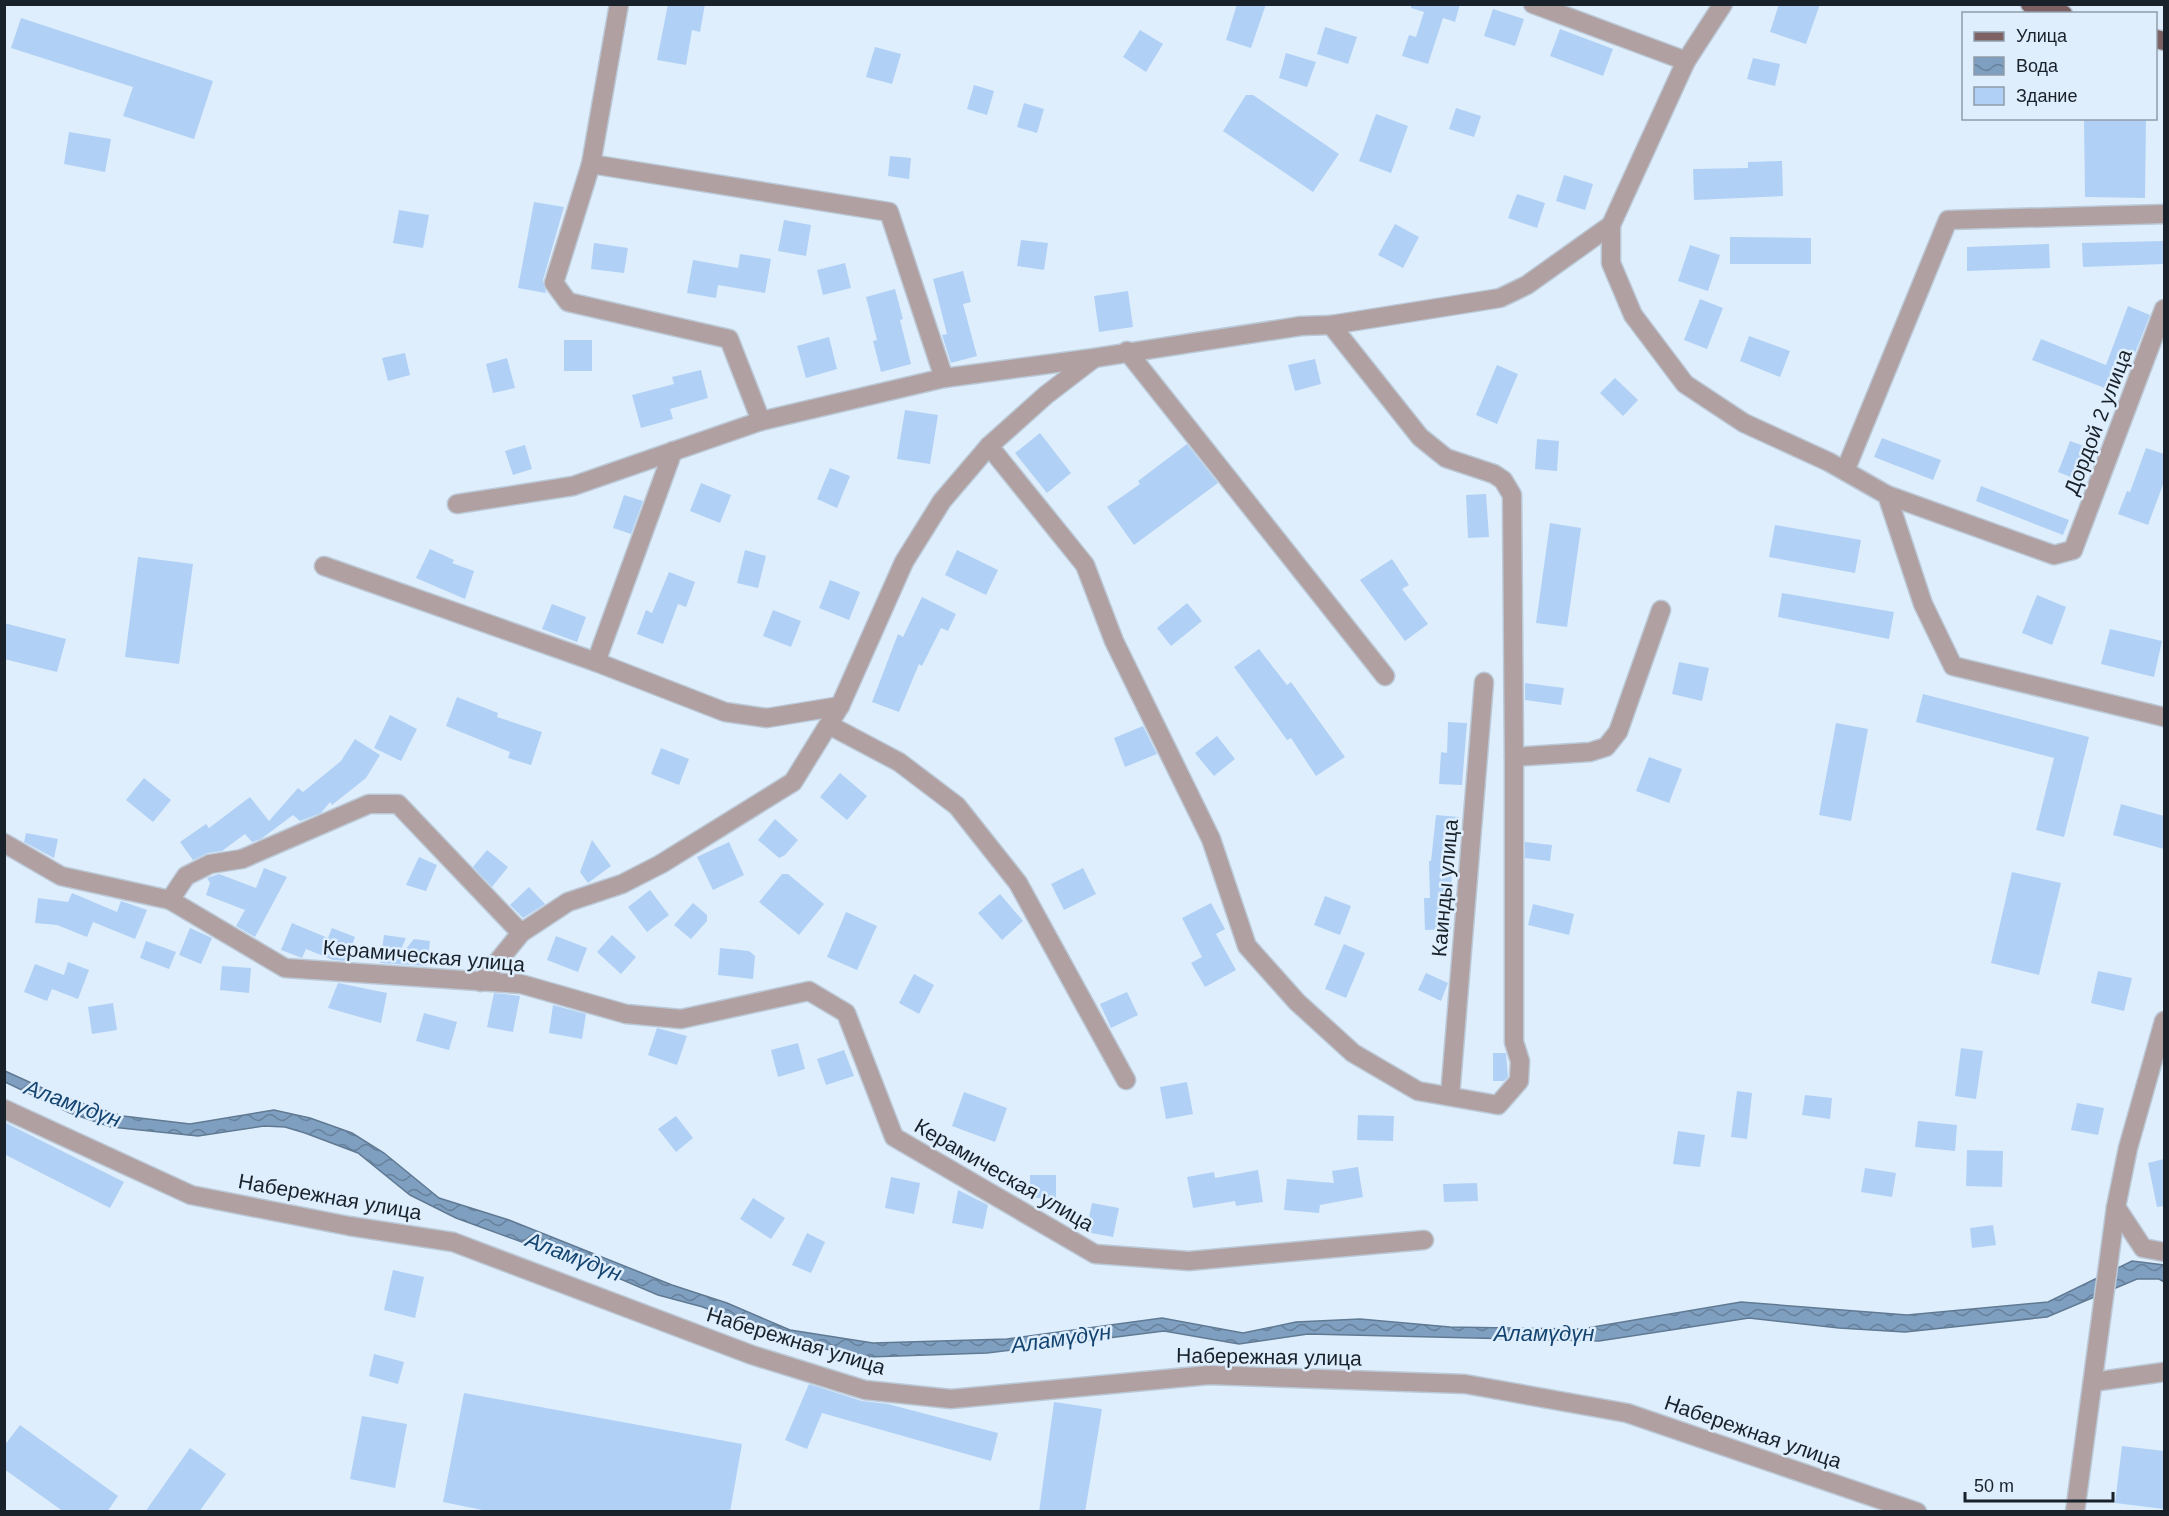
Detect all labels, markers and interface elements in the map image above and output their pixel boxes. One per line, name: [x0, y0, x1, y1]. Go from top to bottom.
legend: [1962, 12, 2157, 120]
text: Улица: [2016, 26, 2068, 46]
text: Вода: [2016, 56, 2059, 76]
text: Здание: [2016, 86, 2077, 106]
street label: Дордой 2 улица: [2059, 345, 2136, 498]
street label: Каинды улица: [1427, 818, 1462, 958]
street label: Керамическая улица: [322, 935, 526, 976]
water label: Аламүдүн: [19, 1074, 124, 1132]
street label: Керамическая улица: [911, 1114, 1098, 1235]
street label: Набережная улица: [237, 1169, 424, 1224]
water label: Аламүдүн: [520, 1226, 625, 1286]
street label: Набережная улица: [704, 1302, 889, 1379]
water label: Аламүдүн: [1008, 1319, 1113, 1358]
water label: Аламүдүн: [1492, 1321, 1594, 1346]
street label: Набережная улица: [1176, 1343, 1362, 1370]
street label: Набережная улица: [1662, 1390, 1845, 1473]
scale bar: [1965, 1465, 2114, 1503]
text: 50 m: [1974, 1476, 2014, 1496]

